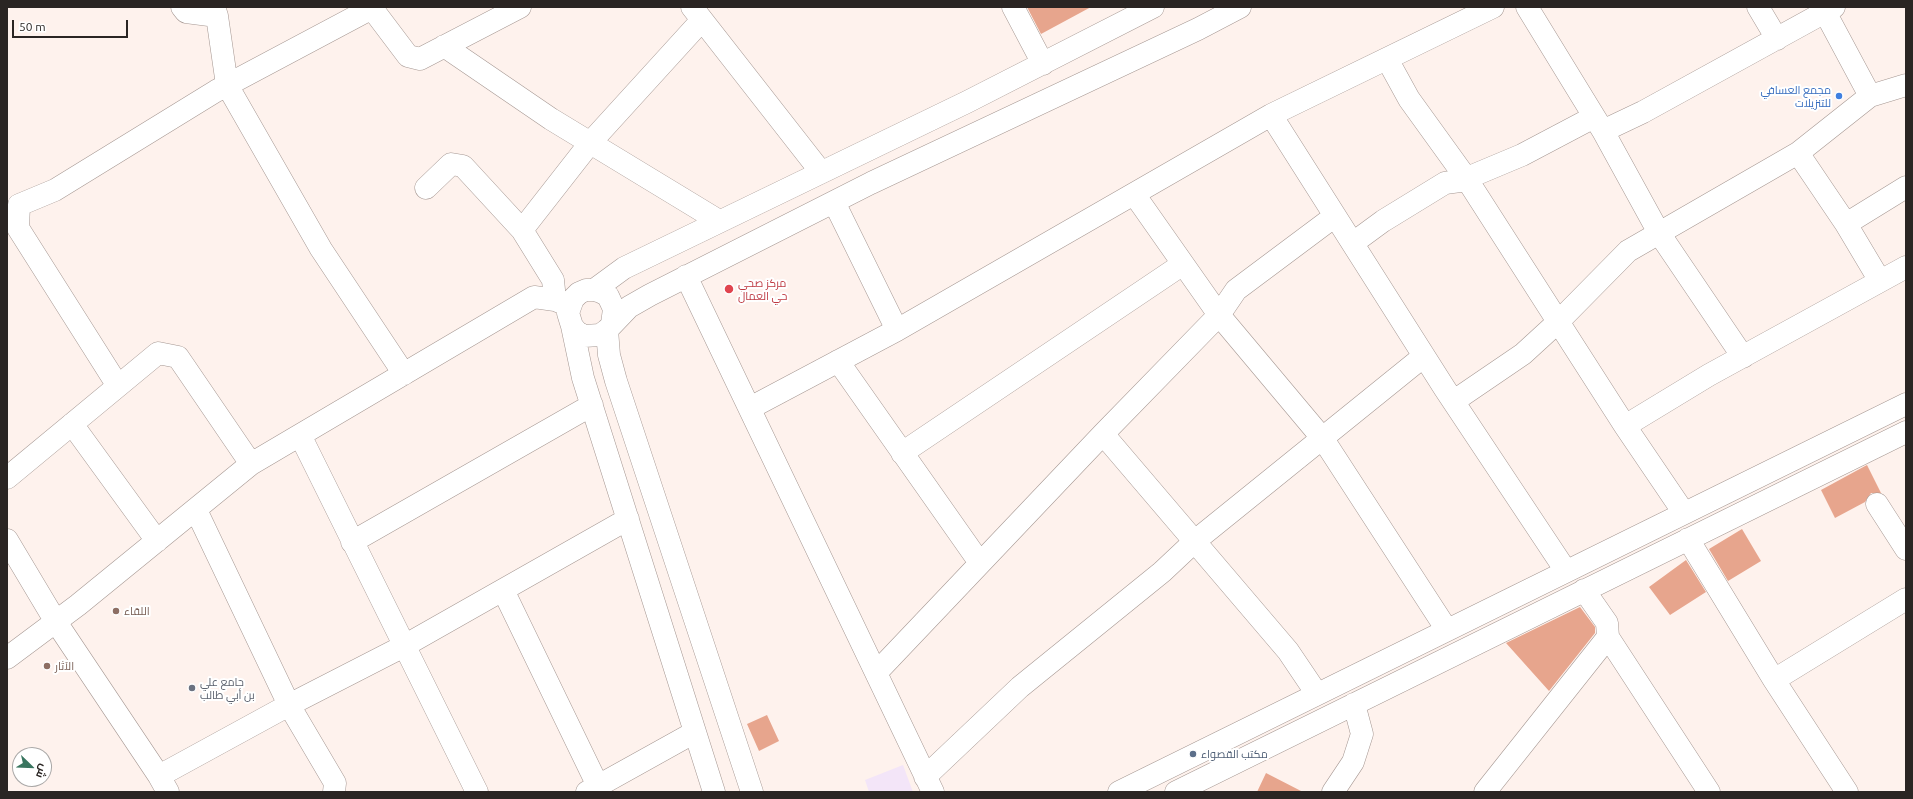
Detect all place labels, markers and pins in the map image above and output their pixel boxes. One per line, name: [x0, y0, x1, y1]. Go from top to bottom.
place label: مجمع العسافي للتنزيلات: [1761, 83, 1831, 109]
marker: مجمع العسافي للتنزيلات: [1834, 91, 1844, 101]
place label: مركز صحي حي العمال: [738, 276, 787, 302]
marker: مركز صحي حي العمال: [723, 283, 735, 295]
place label: اللقاء: [124, 604, 150, 618]
marker: اللقاء: [111, 606, 121, 616]
place label: الآثار: [55, 659, 74, 673]
marker: الآثار: [42, 661, 52, 671]
place label: جامع علي بن أبي طالب: [200, 675, 255, 701]
marker: جامع علي بن أبي طالب: [187, 683, 197, 693]
place label: مكتب القصواء: [1201, 747, 1268, 761]
marker: مكتب القصواء: [1188, 749, 1198, 759]

